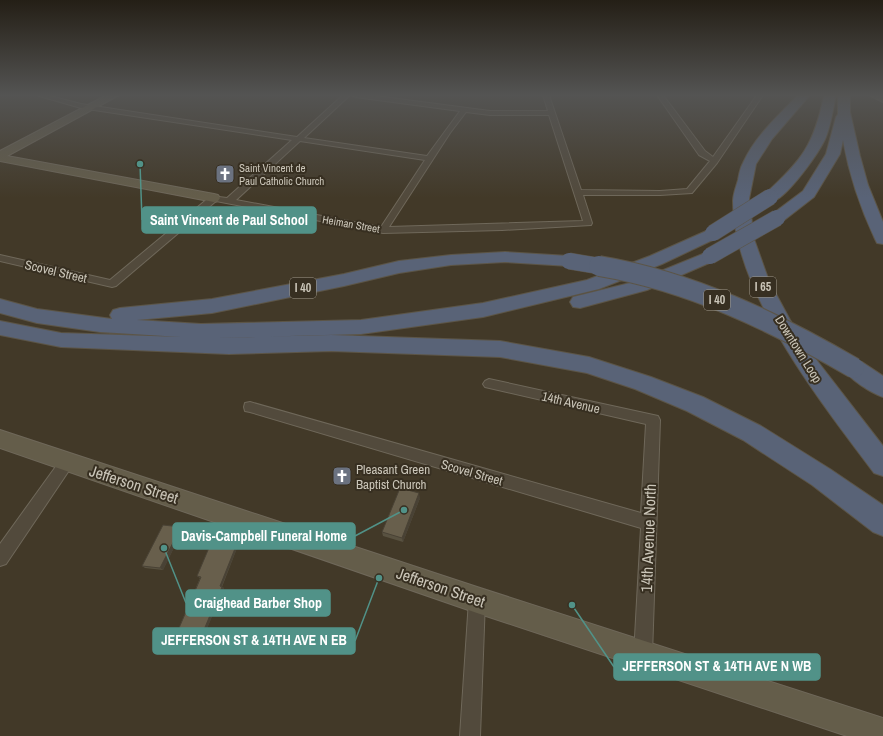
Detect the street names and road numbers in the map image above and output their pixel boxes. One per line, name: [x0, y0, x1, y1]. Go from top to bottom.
street label: Heiman Street: [321, 212, 381, 236]
street label: Scovel Street: [23, 256, 89, 287]
road number: I 65: [750, 277, 776, 297]
road number: I 40: [290, 278, 316, 298]
road number: I 40: [704, 290, 730, 310]
street label: Downtown Loop: [771, 312, 826, 386]
street label: 14th Avenue: [540, 388, 602, 417]
street label: Scovel Street: [439, 456, 505, 489]
street label: Jefferson Street: [87, 459, 182, 509]
street label: 14th Avenue North: [635, 483, 661, 593]
street label: Jefferson Street: [394, 562, 489, 613]

